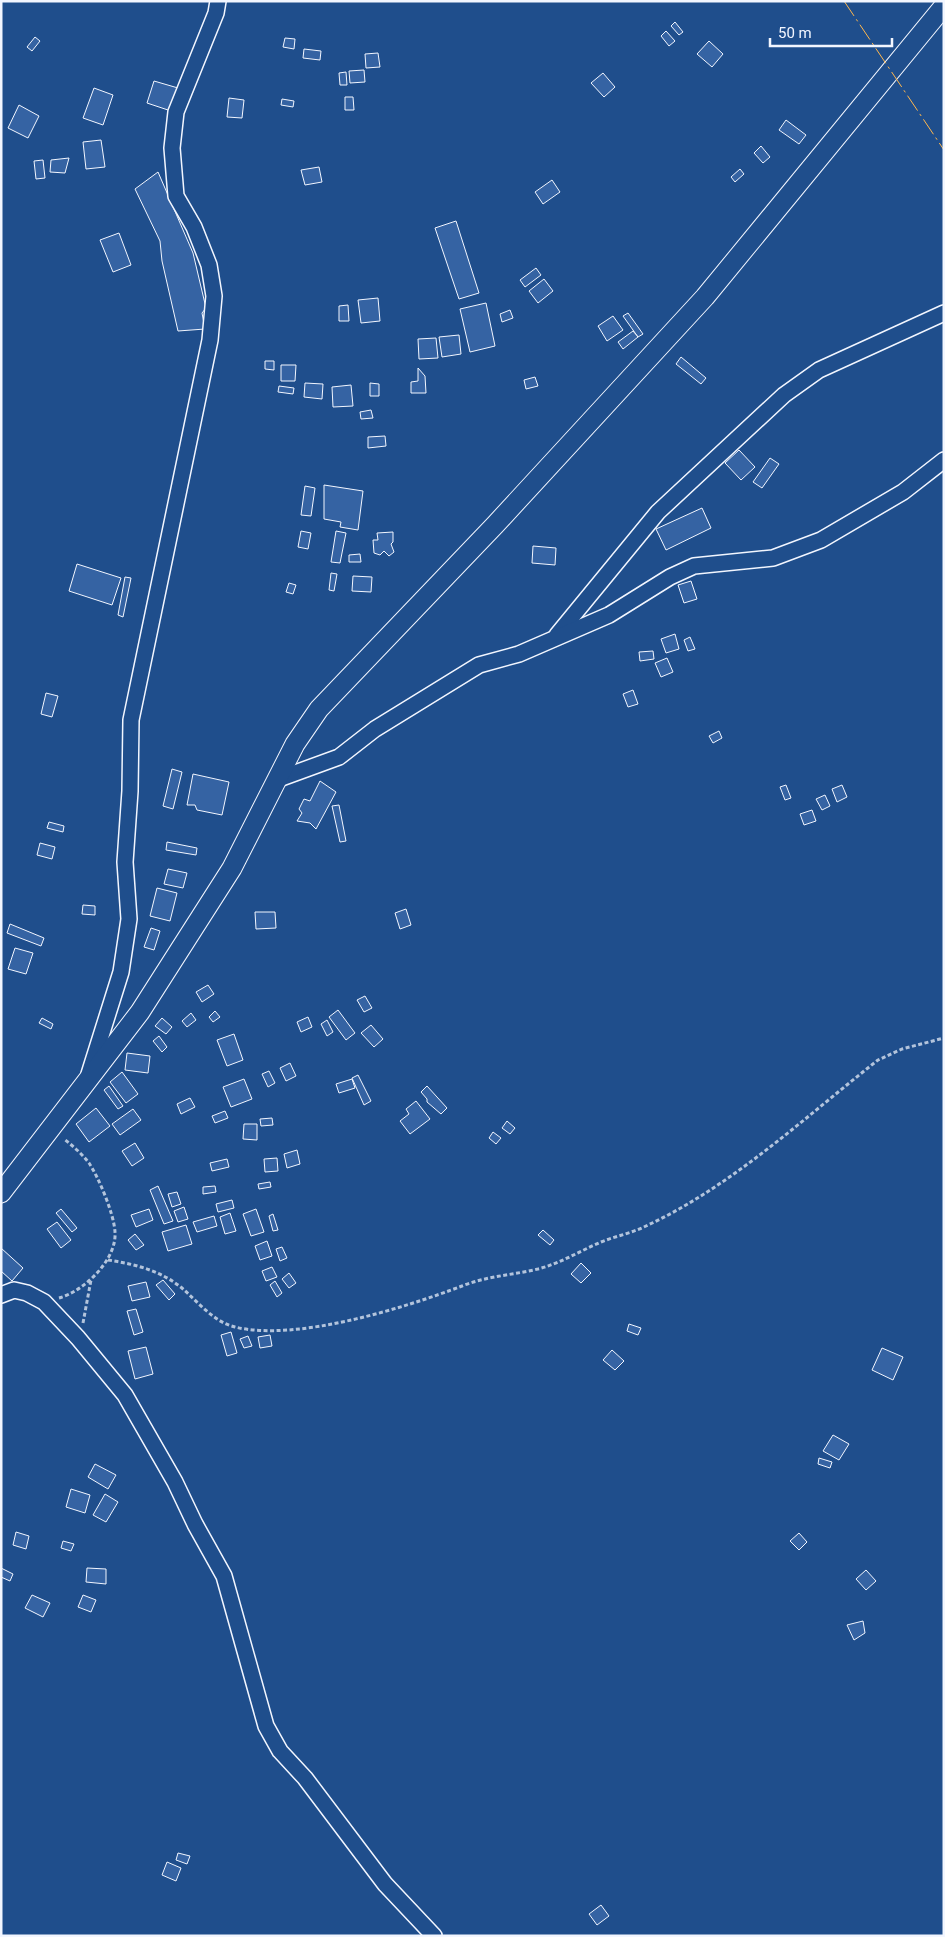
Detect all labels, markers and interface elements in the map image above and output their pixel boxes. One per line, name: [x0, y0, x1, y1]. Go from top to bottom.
scale bar: [770, 15, 892, 47]
text: 50 m: [778, 24, 812, 42]

